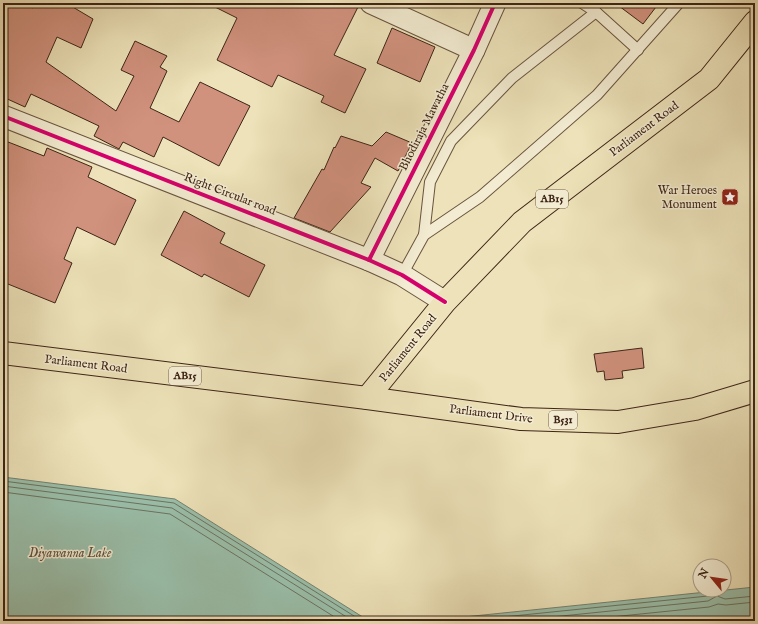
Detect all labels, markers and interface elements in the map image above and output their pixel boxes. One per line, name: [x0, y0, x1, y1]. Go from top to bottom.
street label: Bhodiraja Mawatha: [396, 80, 453, 173]
street label: Parliament Road: [606, 98, 682, 160]
street label: Right Circular road: [182, 170, 279, 219]
place label: War Heroes Monument: [658, 183, 717, 212]
place icon: War Heroes Monument: [720, 187, 740, 207]
road number: AB15: [536, 190, 568, 208]
street label: Parliament Road: [376, 311, 440, 385]
street label: Parliament Road: [44, 351, 129, 377]
road number: AB15: [169, 367, 201, 385]
street label: Parliament Drive: [448, 401, 534, 427]
road number: B531: [549, 411, 577, 429]
water label: Diyawanna Lake: [29, 545, 112, 562]
north arrow: [692, 558, 732, 598]
text: N: [695, 566, 713, 582]

